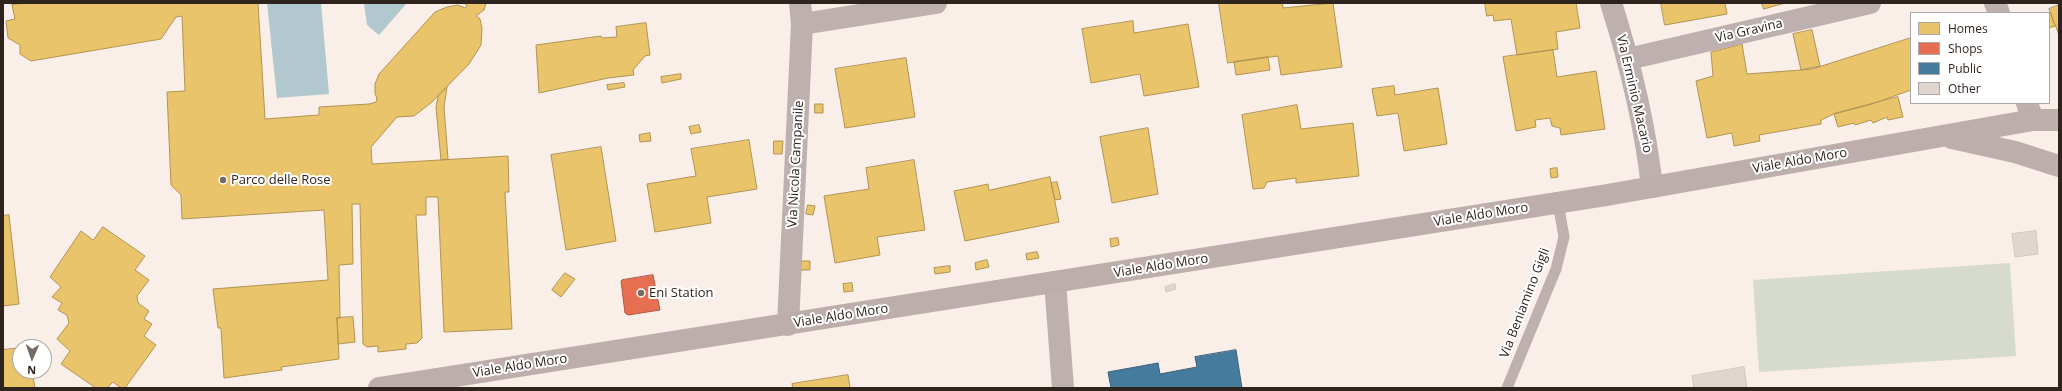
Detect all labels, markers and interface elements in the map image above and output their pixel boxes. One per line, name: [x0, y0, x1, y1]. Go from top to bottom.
legend: [1910, 12, 2050, 104]
street label: Via Gravina: [1714, 16, 1784, 46]
text: Homes: [1948, 20, 1988, 37]
street label: Via Erminio Macario: [1613, 33, 1655, 155]
text: Shops: [1948, 40, 1982, 57]
text: Public: [1948, 60, 1982, 77]
text: Other: [1948, 80, 1981, 97]
street label: Via Nicola Campanile: [785, 100, 807, 228]
street label: Viale Aldo Moro: [1752, 145, 1848, 177]
place label: Parco delle Rose: [231, 172, 331, 188]
marker: Parco delle Rose: [218, 175, 228, 185]
street label: Viale Aldo Moro: [1433, 200, 1529, 230]
street label: Via Beniamino Gigli: [1497, 246, 1553, 360]
street label: Viale Aldo Moro: [1113, 251, 1209, 281]
place label: Eni Station: [649, 285, 714, 301]
marker: Eni Station: [636, 288, 646, 298]
street label: Viale Aldo Moro: [793, 301, 889, 331]
north arrow: [12, 339, 52, 379]
street label: Viale Aldo Moro: [472, 351, 568, 381]
text: N: [27, 363, 36, 378]

